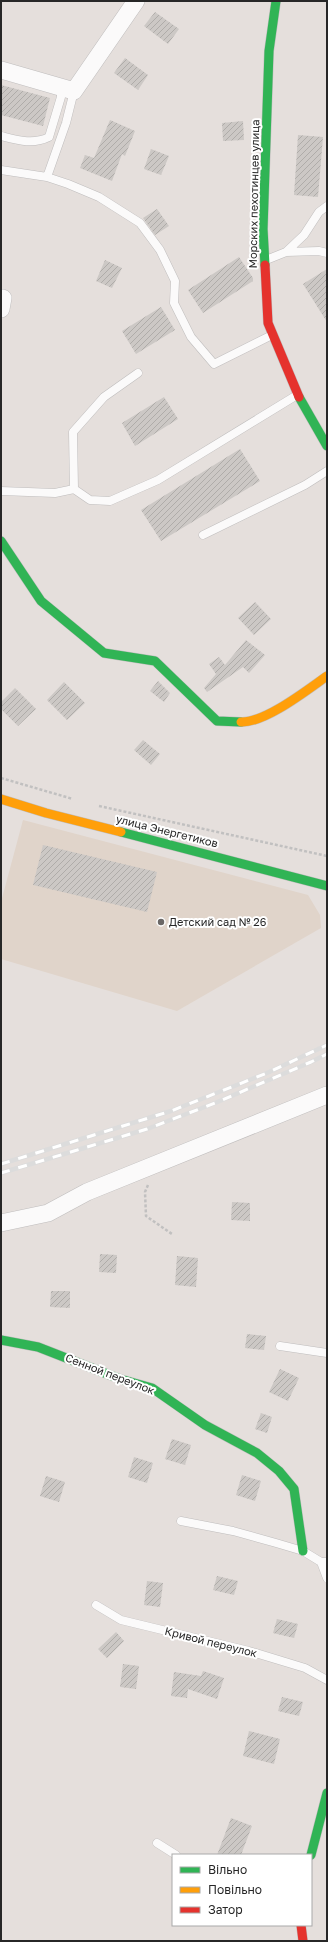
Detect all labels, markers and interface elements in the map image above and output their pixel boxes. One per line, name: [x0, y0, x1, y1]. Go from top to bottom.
street label: Морских пехотинцев улица: [246, 119, 261, 269]
street label: улица Энергетиков: [115, 812, 219, 849]
place label: Детский сад № 26: [169, 915, 267, 928]
marker: Детский сад № 26: [156, 917, 166, 927]
street label: Сенной переулок: [64, 1351, 157, 1397]
street label: Кривой переулок: [164, 1624, 259, 1659]
legend: [172, 1854, 312, 1926]
text: Вільно: [208, 1862, 247, 1877]
text: Повільно: [208, 1882, 262, 1897]
text: Затор: [208, 1902, 243, 1917]

